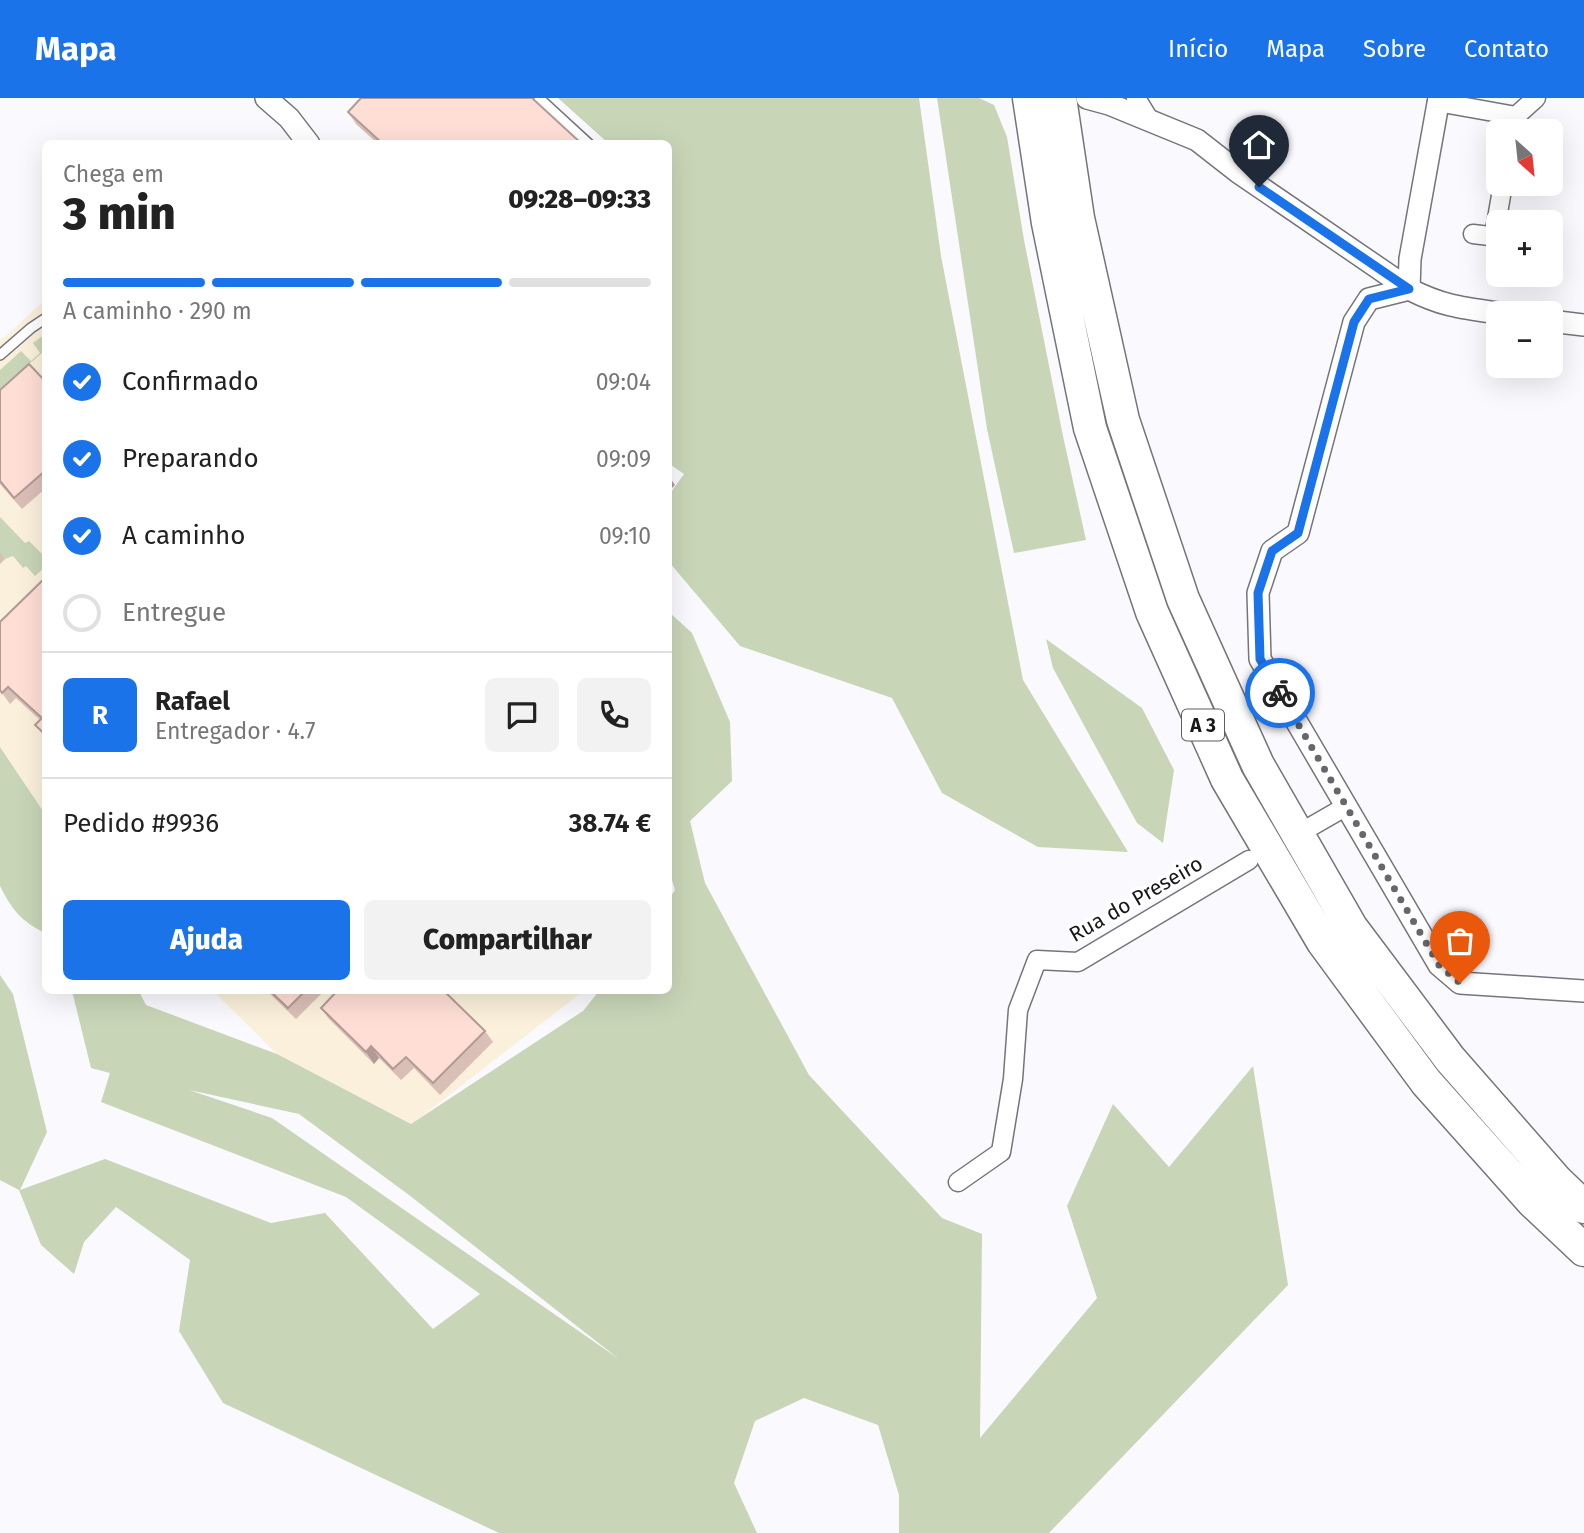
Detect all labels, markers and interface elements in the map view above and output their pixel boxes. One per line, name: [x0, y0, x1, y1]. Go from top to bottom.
text: Mapa: [35, 29, 116, 69]
text: Início: [1168, 35, 1228, 63]
text: Mapa: [1266, 35, 1325, 63]
text: Sobre: [1363, 35, 1426, 63]
text: Contato: [1464, 35, 1549, 63]
pin: [1229, 115, 1289, 187]
north arrow: [1486, 119, 1563, 196]
map controls: [1486, 119, 1563, 378]
icon: home: [1240, 126, 1278, 164]
text: Chega em: [63, 160, 164, 188]
text: 09:28–09:33: [508, 184, 651, 215]
text: 3 min: [63, 186, 176, 241]
button: +: [1486, 210, 1563, 287]
text: A caminho · 290 m: [63, 297, 252, 325]
button: −: [1486, 301, 1563, 378]
icon: check: [63, 363, 101, 401]
text: Confirmado: [122, 366, 259, 397]
text: 09:04: [596, 368, 651, 396]
icon: check: [63, 440, 101, 478]
text: Preparando: [122, 443, 259, 474]
text: 09:09: [596, 445, 651, 473]
icon: check: [63, 517, 101, 555]
text: A caminho: [122, 520, 245, 551]
text: 09:10: [599, 522, 651, 550]
text: Entregue: [122, 597, 226, 628]
courier: [1245, 658, 1315, 728]
icon: bike: [1261, 674, 1299, 712]
button: chat: [485, 678, 559, 752]
button: phone: [577, 678, 651, 752]
text: Rafael: [155, 686, 230, 717]
text: R: [92, 700, 108, 731]
road number: A 3: [1182, 710, 1224, 740]
text: Entregador · 4.7: [155, 717, 315, 745]
text: Pedido #9936: [63, 808, 219, 839]
text: 38.74 €: [569, 808, 651, 839]
street label: Rua do Preseiro: [1065, 850, 1207, 948]
button: Ajuda: [63, 900, 350, 980]
button: Compartilhar: [364, 900, 651, 980]
pin: [1430, 911, 1490, 983]
icon: bag: [1441, 922, 1479, 960]

